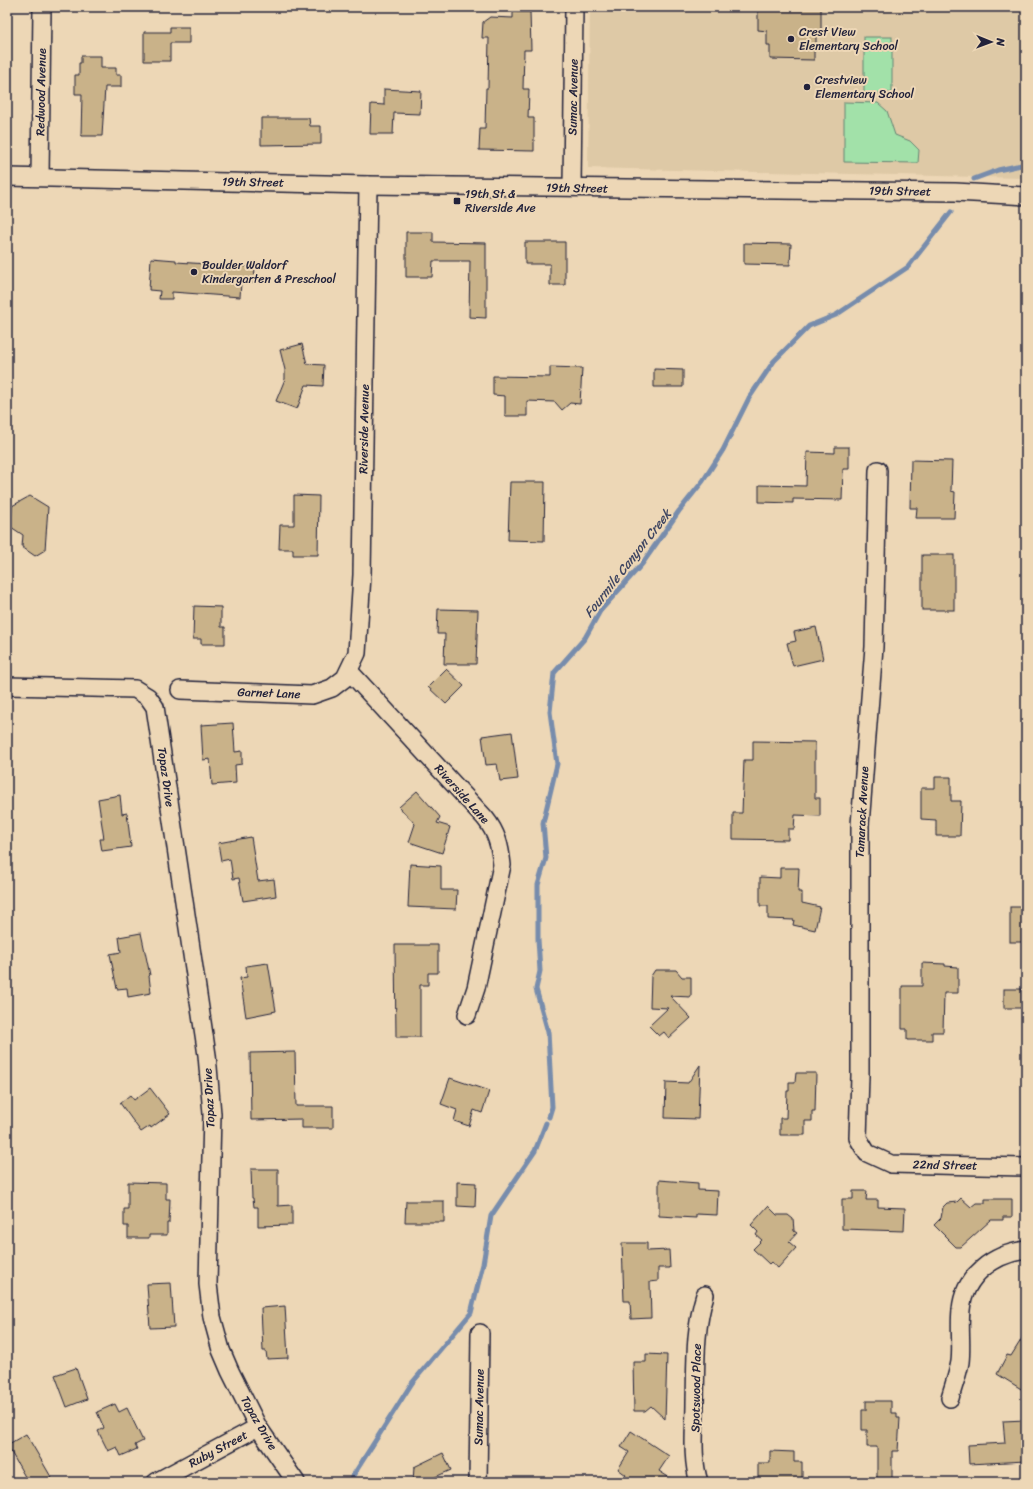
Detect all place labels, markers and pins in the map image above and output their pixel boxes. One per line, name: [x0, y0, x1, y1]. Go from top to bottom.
place label: Crest View Elementary School: [799, 21, 899, 57]
marker: Crest View Elementary School: [786, 34, 796, 44]
place label: Crestview Elementary School: [815, 69, 915, 105]
marker: Crestview Elementary School: [802, 82, 812, 92]
place label: 19th St & Riverside Ave: [465, 183, 536, 219]
marker: 19th St & Riverside Ave: [452, 196, 462, 206]
place label: Boulder Waldorf Kindergarten & Preschool: [202, 254, 336, 290]
marker: Boulder Waldorf Kindergarten & Preschool: [189, 267, 199, 277]

